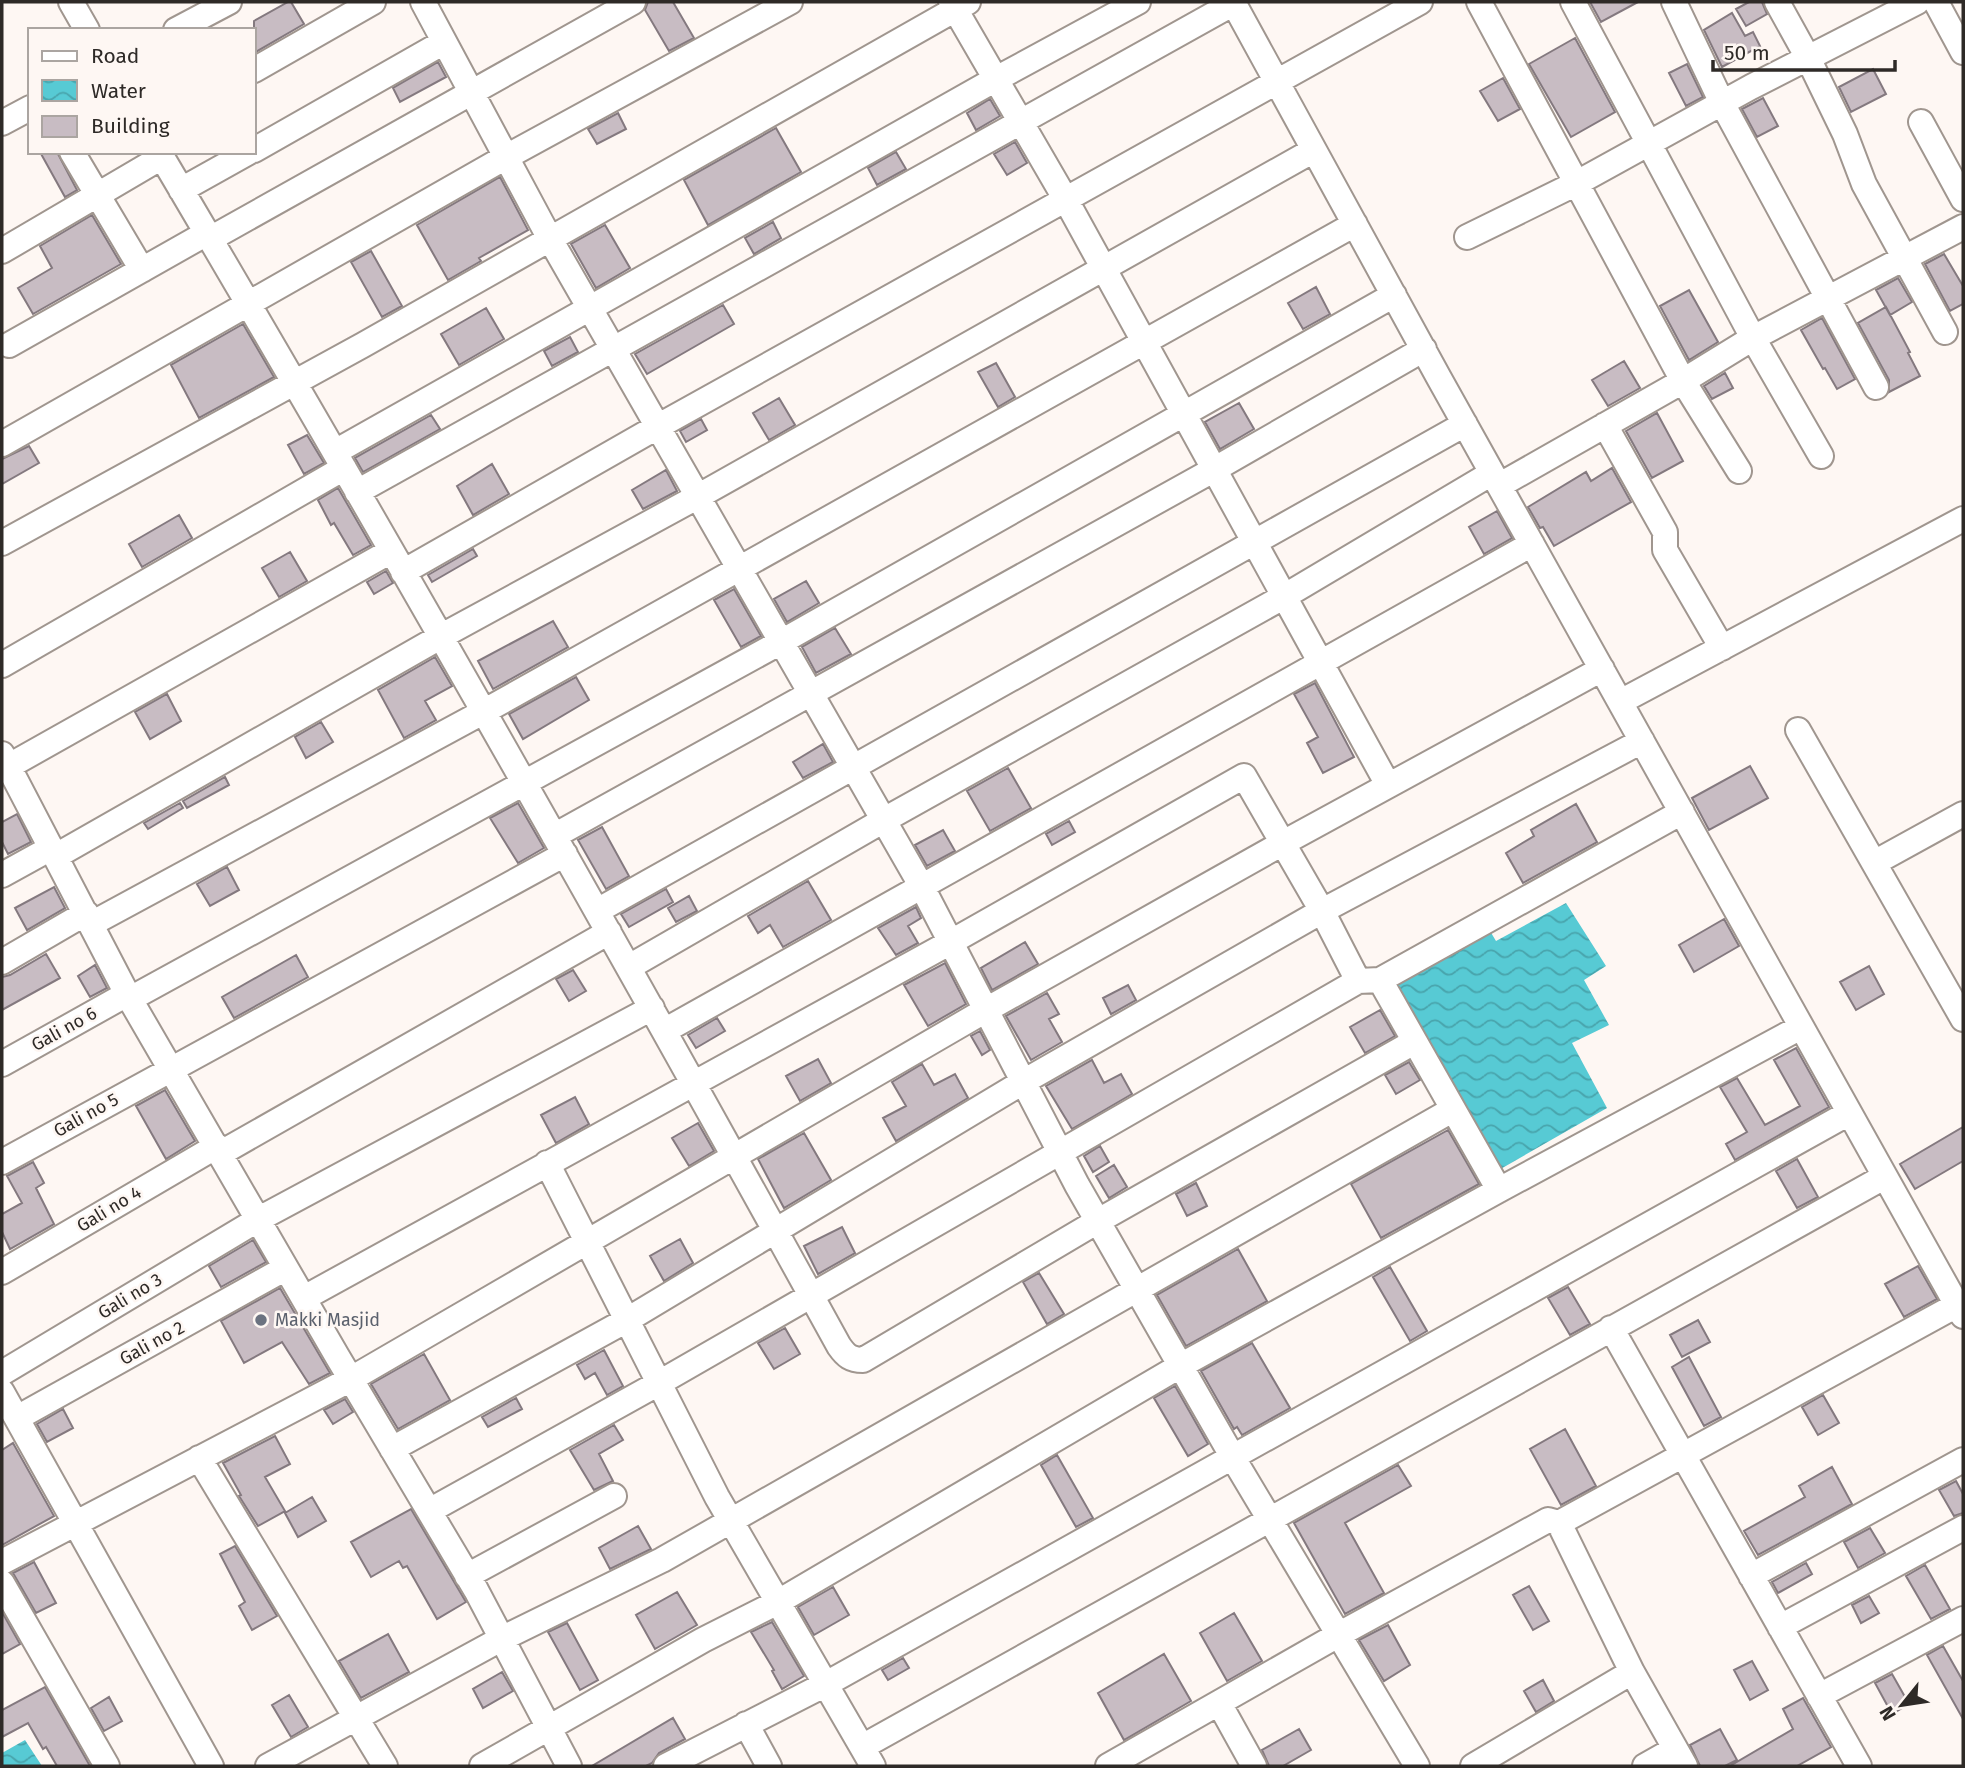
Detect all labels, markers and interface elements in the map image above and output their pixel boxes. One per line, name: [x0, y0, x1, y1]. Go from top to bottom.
legend: [28, 28, 256, 154]
scale bar: [1713, 28, 1895, 72]
text: 50 m: [1724, 40, 1770, 66]
text: Road: [91, 43, 139, 69]
text: Water: [91, 78, 146, 104]
text: Building: [91, 113, 170, 139]
street label: Gali no 6: [27, 1002, 101, 1056]
street label: Gali no 5: [50, 1088, 122, 1142]
street label: Gali no 4: [73, 1181, 146, 1237]
street label: Gali no 3: [94, 1268, 166, 1324]
place label: Makki Masjid: [275, 1309, 380, 1331]
marker: Makki Masjid: [253, 1312, 269, 1328]
street label: Gali no 2: [116, 1316, 188, 1370]
north arrow: [1867, 1670, 1937, 1740]
text: N: [1875, 1702, 1901, 1724]

